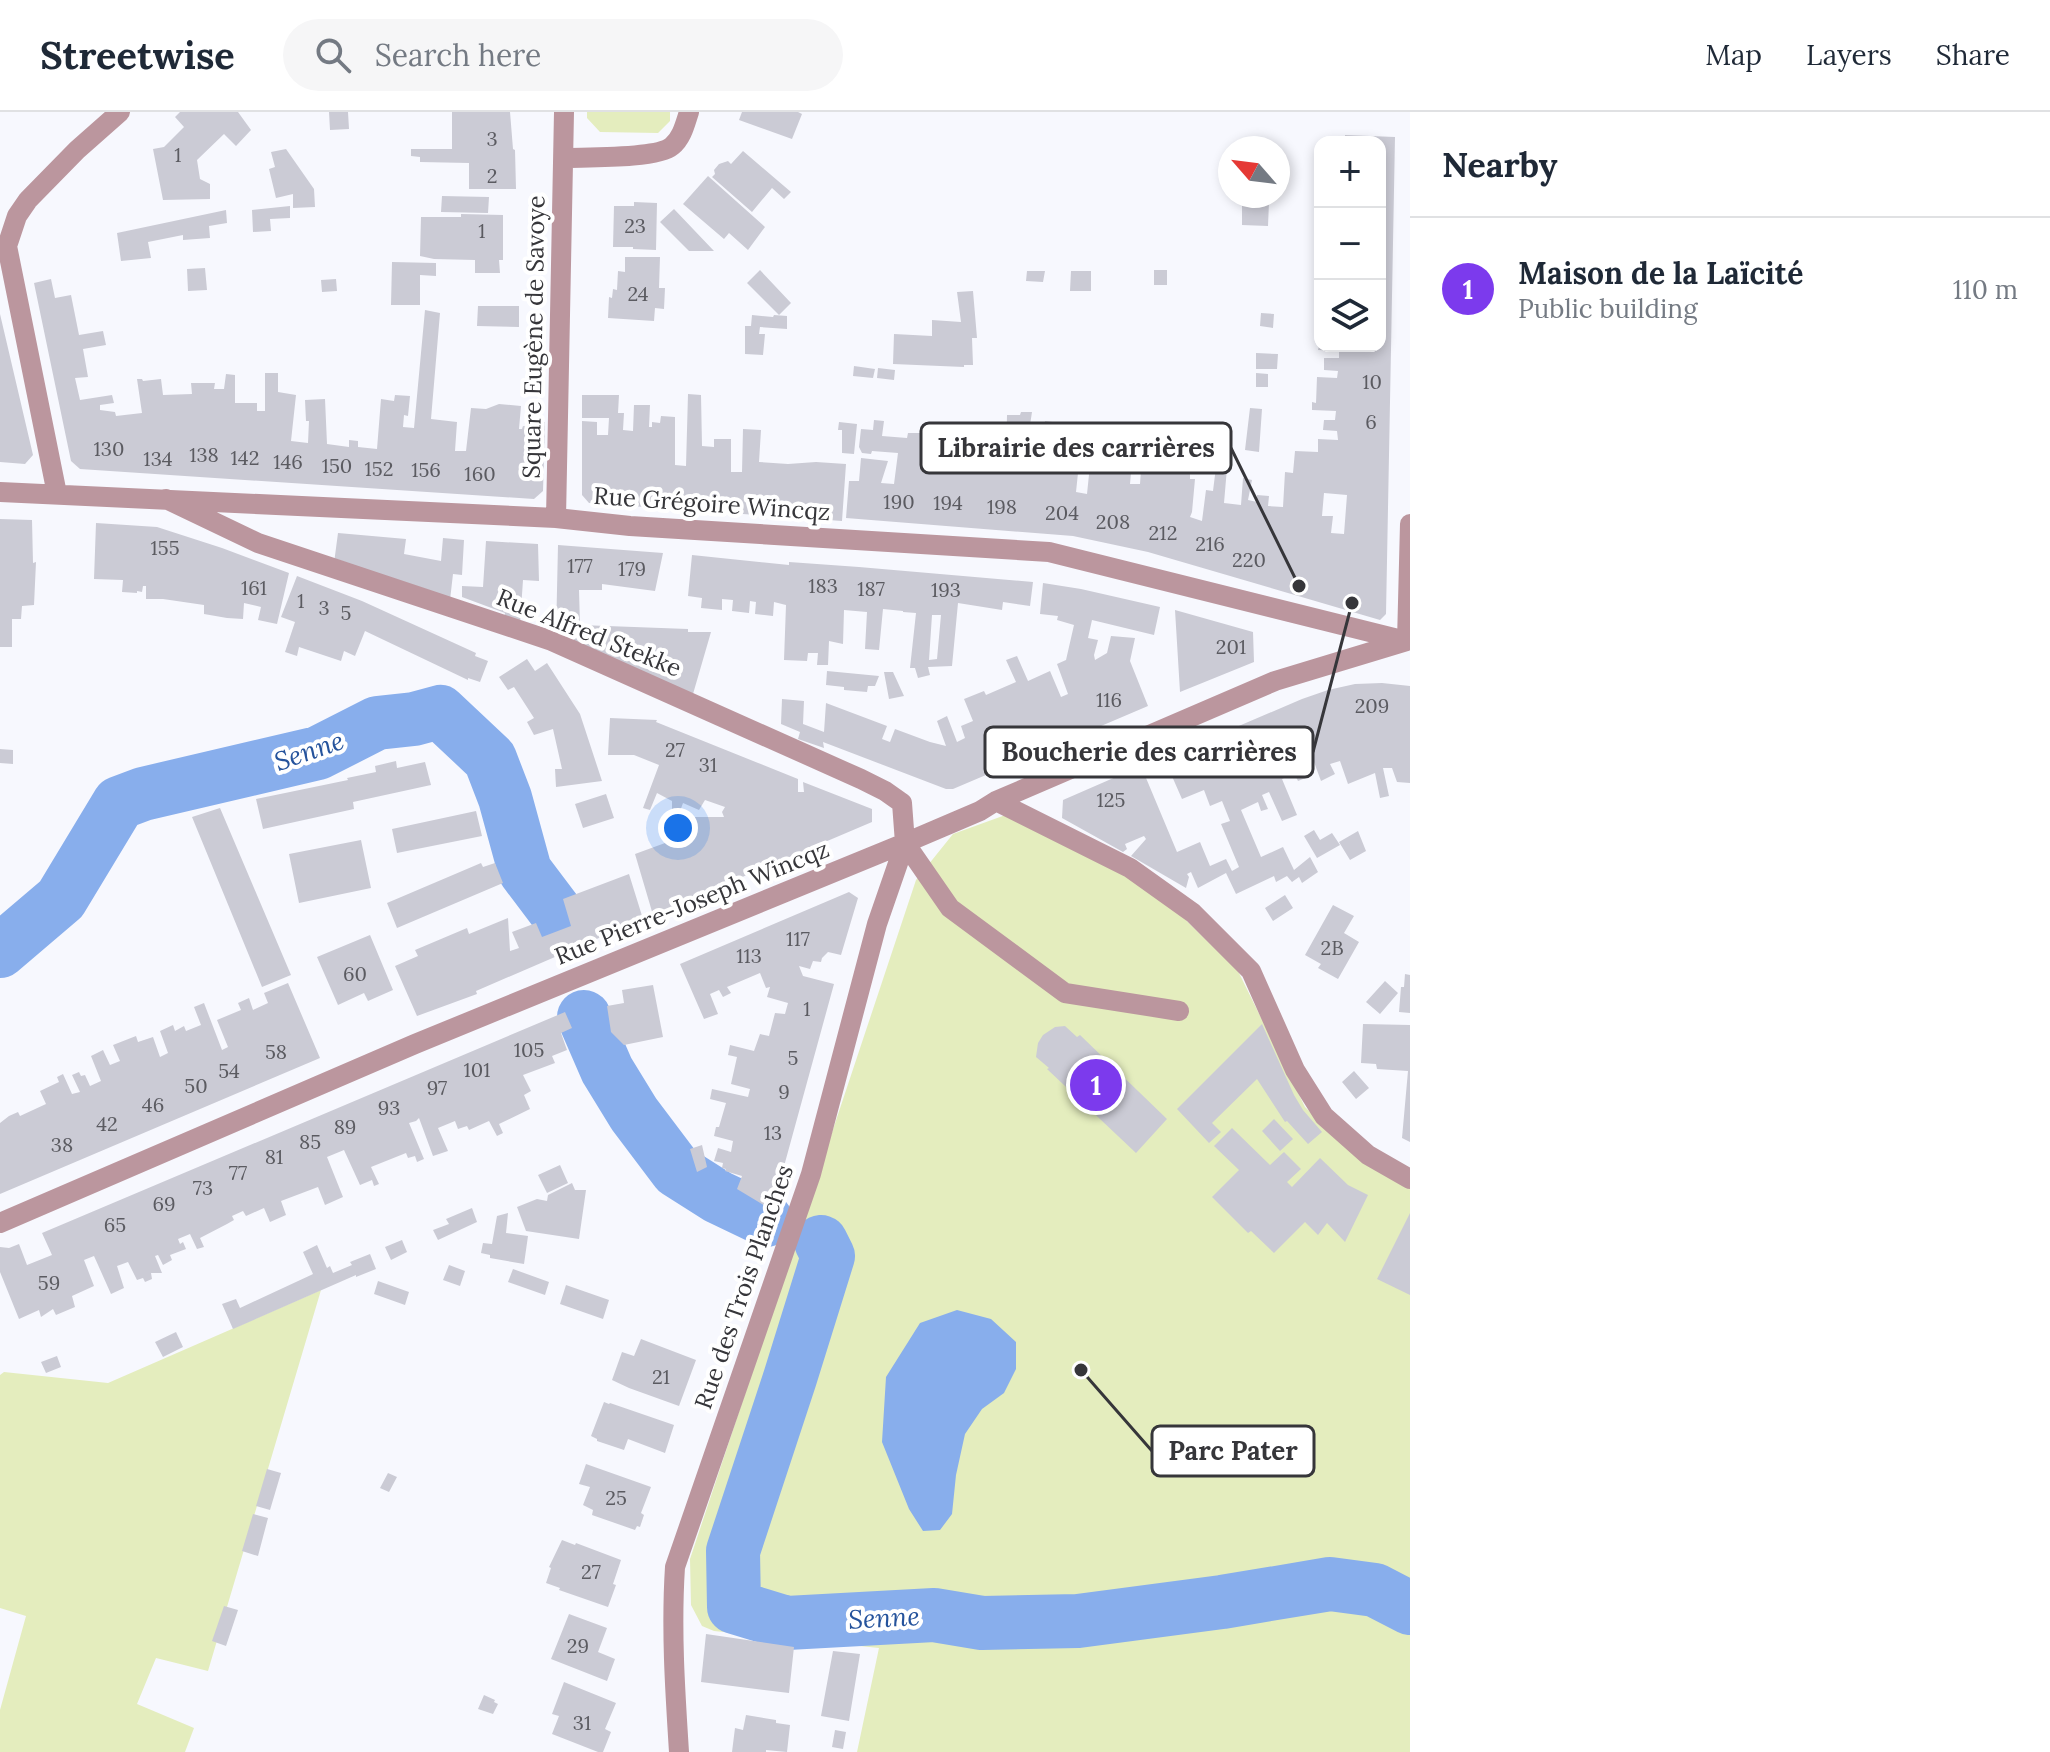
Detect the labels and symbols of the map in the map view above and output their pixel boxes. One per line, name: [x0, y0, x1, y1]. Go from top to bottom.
house number: 3: [486, 126, 498, 151]
north arrow: [1218, 136, 1290, 208]
house number: 1: [174, 142, 182, 167]
house number: 2: [487, 163, 497, 188]
street label: Square Eugène de Savoye: [516, 195, 551, 479]
house number: 23: [624, 213, 646, 238]
house number: 1: [478, 218, 486, 243]
house number: 24: [627, 281, 649, 306]
house number: 10: [1362, 369, 1382, 394]
house number: 6: [1365, 409, 1377, 434]
callout: Librairie des carrières: [921, 423, 1231, 473]
text: Librairie des carrières: [937, 431, 1215, 464]
house number: 130: [94, 436, 124, 461]
house number: 138: [189, 442, 219, 467]
house number: 142: [231, 445, 259, 470]
house number: 134: [143, 446, 173, 471]
house number: 146: [273, 449, 303, 474]
house number: 150: [322, 453, 352, 478]
house number: 152: [365, 456, 393, 481]
house number: 156: [411, 457, 441, 482]
house number: 160: [464, 461, 496, 486]
street label: Rue Grégoire Wincqz: [593, 480, 831, 527]
house number: 190: [883, 489, 915, 514]
house number: 194: [933, 490, 963, 515]
house number: 198: [987, 494, 1017, 519]
house number: 204: [1045, 500, 1079, 525]
house number: 208: [1096, 509, 1130, 534]
house number: 212: [1149, 520, 1177, 545]
house number: 216: [1195, 531, 1225, 556]
house number: 155: [150, 535, 180, 560]
house number: 220: [1232, 547, 1266, 572]
house number: 177: [567, 553, 593, 578]
house number: 179: [618, 556, 646, 581]
house number: 183: [808, 573, 838, 598]
house number: 161: [241, 575, 267, 600]
house number: 187: [857, 576, 885, 601]
house number: 193: [931, 577, 961, 602]
street label: Rue Alfred Stekke: [492, 581, 686, 684]
house number: 1: [297, 588, 305, 613]
house number: 3: [318, 595, 330, 620]
house number: 5: [341, 600, 351, 625]
house number: 201: [1216, 634, 1246, 659]
house number: 116: [1096, 687, 1122, 712]
house number: 209: [1355, 693, 1389, 718]
water label: Senne: [270, 723, 348, 778]
callout: Boucherie des carrières: [985, 727, 1313, 777]
text: Boucherie des carrières: [1001, 735, 1297, 768]
house number: 27: [665, 737, 685, 762]
house number: 31: [699, 752, 717, 777]
house number: 125: [1097, 787, 1125, 812]
your location: [658, 808, 698, 848]
street label: Rue Pierre-Joseph Wincqz: [550, 833, 834, 972]
house number: 117: [786, 926, 810, 951]
house number: 2B: [1320, 935, 1344, 960]
house number: 113: [736, 943, 762, 968]
house number: 60: [343, 961, 367, 986]
house number: 1: [803, 996, 811, 1021]
house number: 105: [514, 1037, 544, 1062]
house number: 58: [265, 1039, 287, 1064]
house number: 5: [788, 1045, 798, 1070]
pin: 1: [1070, 1055, 1122, 1115]
house number: 101: [464, 1057, 490, 1082]
house number: 54: [218, 1058, 240, 1083]
house number: 50: [184, 1073, 208, 1098]
house number: 97: [427, 1075, 447, 1100]
house number: 9: [778, 1079, 790, 1104]
house number: 46: [142, 1092, 164, 1117]
house number: 93: [378, 1095, 400, 1120]
house number: 42: [96, 1111, 118, 1136]
house number: 89: [334, 1114, 356, 1139]
house number: 13: [764, 1120, 782, 1145]
house number: 85: [299, 1129, 321, 1154]
house number: 38: [51, 1132, 73, 1157]
house number: 81: [265, 1144, 283, 1169]
house number: 77: [229, 1160, 247, 1185]
street label: Rue des Trois Planches: [687, 1161, 800, 1413]
house number: 73: [193, 1175, 213, 1200]
house number: 69: [152, 1191, 176, 1216]
house number: 65: [104, 1212, 126, 1237]
house number: 59: [38, 1270, 60, 1295]
house number: 21: [652, 1364, 670, 1389]
callout: Parc Pater: [1152, 1426, 1314, 1476]
text: Parc Pater: [1168, 1434, 1298, 1467]
house number: 25: [605, 1485, 627, 1510]
house number: 27: [581, 1559, 601, 1584]
water label: Senne: [847, 1599, 921, 1636]
house number: 29: [567, 1633, 589, 1658]
house number: 31: [573, 1710, 591, 1735]

